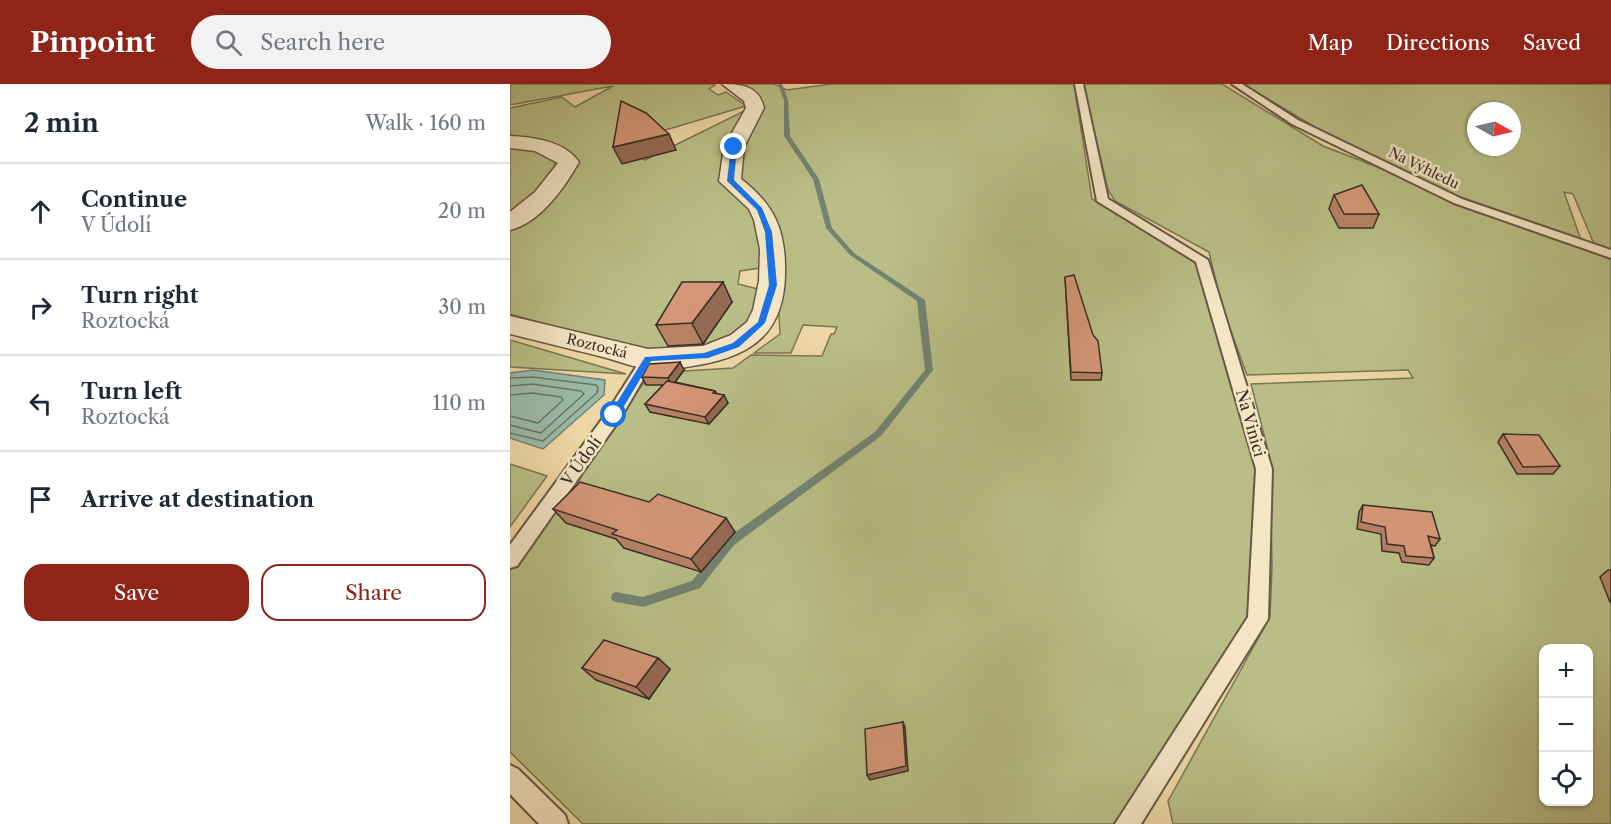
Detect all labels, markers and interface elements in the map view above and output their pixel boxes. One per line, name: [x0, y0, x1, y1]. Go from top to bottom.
search box: [191, 15, 611, 69]
text: Pinpoint: [30, 25, 155, 59]
icon: search: [212, 26, 245, 59]
text: Search here: [260, 29, 385, 56]
text: Map: [1308, 30, 1353, 55]
text: Directions: [1386, 30, 1490, 55]
text: Saved: [1523, 30, 1581, 55]
north arrow: [1467, 102, 1521, 156]
text: 2 min: [24, 107, 99, 139]
text: Walk · 160 m: [365, 111, 486, 135]
route end: [720, 133, 746, 159]
street label: Na Výhledu: [1386, 143, 1463, 193]
text: Continue: [81, 186, 187, 213]
icon: ahead: [24, 195, 57, 228]
text: 20 m: [438, 199, 486, 223]
text: V Údolí: [81, 213, 151, 237]
text: Turn right: [81, 282, 199, 309]
icon: right: [24, 291, 57, 324]
text: 30 m: [438, 295, 486, 319]
text: Roztocká: [81, 309, 170, 333]
street label: Roztocká: [565, 330, 630, 362]
text: Turn left: [81, 378, 182, 405]
icon: left: [24, 387, 57, 420]
street label: Na Vinici: [1232, 387, 1270, 459]
text: 110 m: [433, 391, 486, 415]
route start: [600, 401, 626, 427]
text: Roztocká: [81, 405, 170, 429]
street label: V Údolí: [556, 432, 606, 490]
icon: arrive: [24, 483, 57, 516]
text: Arrive at destination: [81, 486, 314, 513]
button: Save: [24, 564, 249, 621]
button: Share: [261, 564, 486, 621]
map controls: [1539, 644, 1593, 806]
button: +: [1539, 644, 1593, 698]
button: −: [1539, 698, 1593, 752]
button: locate: [1539, 752, 1593, 806]

